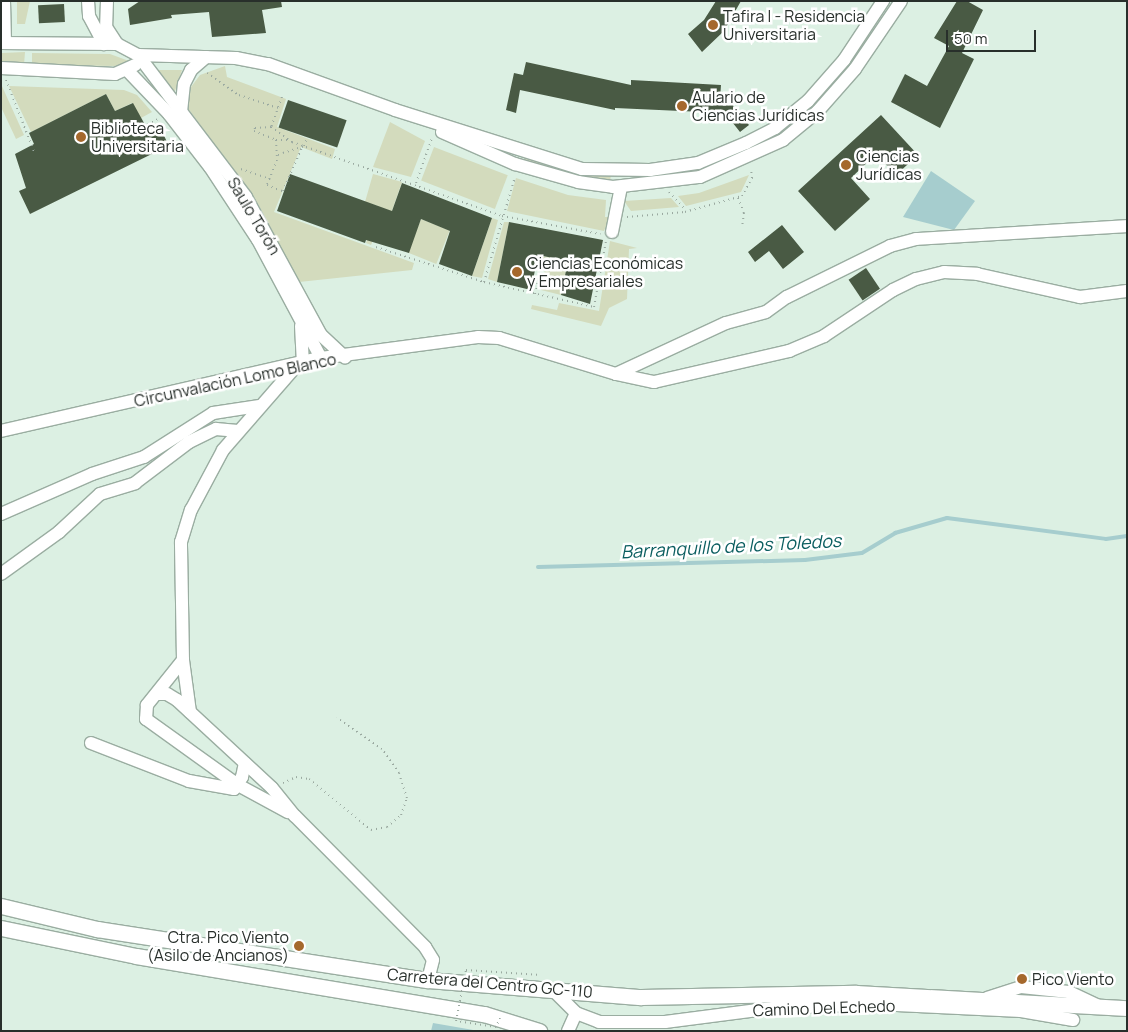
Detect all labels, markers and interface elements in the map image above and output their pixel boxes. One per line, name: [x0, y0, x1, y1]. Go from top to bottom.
place label: Tafira I - Residencia Universitaria: [723, 6, 865, 44]
marker: Tafira I - Residencia Universitaria: [707, 19, 719, 31]
scale bar: [948, 20, 1038, 52]
text: 50 m: [954, 28, 988, 49]
place label: Aulario de Ciencias Jurídicas: [692, 87, 824, 125]
marker: Aulario de Ciencias Jurídicas: [676, 100, 688, 112]
place label: Biblioteca Universitaria: [91, 118, 184, 156]
marker: Biblioteca Universitaria: [75, 131, 87, 143]
place label: Ciencias Jurídicas: [856, 146, 922, 184]
marker: Ciencias Jurídicas: [840, 159, 852, 171]
street label: Saulo Torón: [223, 174, 285, 258]
place label: Ciencias Económicas y Empresariales: [527, 253, 683, 291]
marker: Ciencias Económicas y Empresariales: [511, 266, 523, 278]
street label: Circunvalación Lomo Blanco: [132, 349, 338, 411]
water label: Barranquillo de los Toledos: [620, 529, 842, 563]
place label: Ctra. Pico Viento (Asilo de Ancianos): [147, 927, 289, 965]
marker: Ctra. Pico Viento (Asilo de Ancianos): [293, 940, 305, 952]
street label: Carretera del Centro GC-110: [386, 964, 594, 1002]
place label: Pico Viento: [1032, 969, 1114, 989]
marker: Pico Viento: [1016, 973, 1028, 985]
street label: Camino Del Echedo: [752, 996, 896, 1020]

